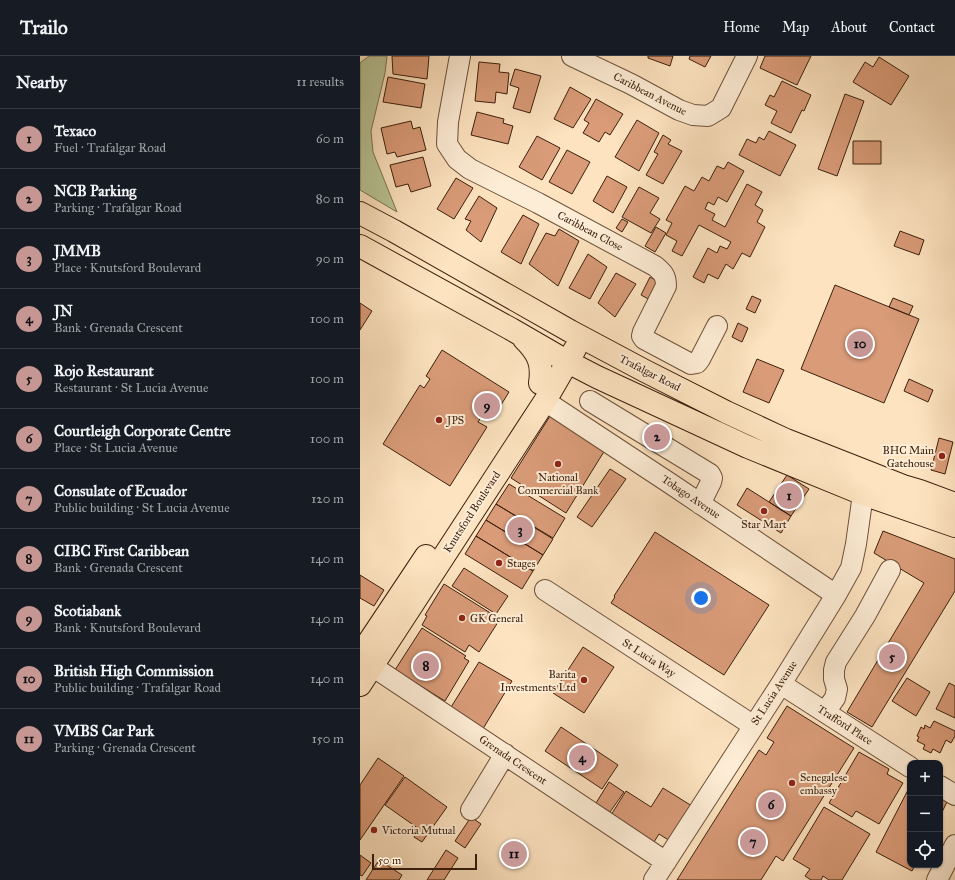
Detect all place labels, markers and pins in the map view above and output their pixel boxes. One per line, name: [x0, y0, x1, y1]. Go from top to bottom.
pin: 10: [847, 329, 873, 359]
pin: 9: [474, 391, 500, 421]
place label: JPS: [446, 414, 464, 428]
marker: JPS: [434, 415, 444, 425]
pin: 2: [644, 422, 670, 452]
place label: BHC Main Gatehouse: [883, 444, 934, 470]
marker: BHC Main Gatehouse: [937, 451, 947, 461]
marker: National Commercial Bank: [553, 459, 563, 469]
place label: National Commercial Bank: [518, 471, 599, 497]
pin: 1: [776, 481, 802, 511]
marker: Star Mart: [759, 506, 769, 516]
pin: 3: [507, 515, 533, 545]
place label: Star Mart: [741, 518, 787, 531]
place label: Stages: [507, 557, 536, 570]
marker: Stages: [494, 558, 504, 568]
place label: GK General: [470, 612, 523, 625]
marker: GK General: [457, 613, 467, 623]
pin: 5: [879, 642, 905, 672]
pin: 8: [413, 651, 439, 681]
place label: Barita Investments Ltd: [500, 668, 576, 694]
marker: Barita Investments Ltd: [579, 675, 589, 685]
pin: 4: [569, 743, 595, 773]
place label: Senegalese embassy: [800, 771, 848, 797]
marker: Senegalese embassy: [787, 778, 797, 788]
pin: 6: [758, 790, 784, 820]
place label: Victoria Mutual: [381, 824, 455, 837]
marker: Victoria Mutual: [369, 825, 379, 835]
pin: 7: [740, 827, 766, 857]
pin: 11: [501, 839, 527, 869]

